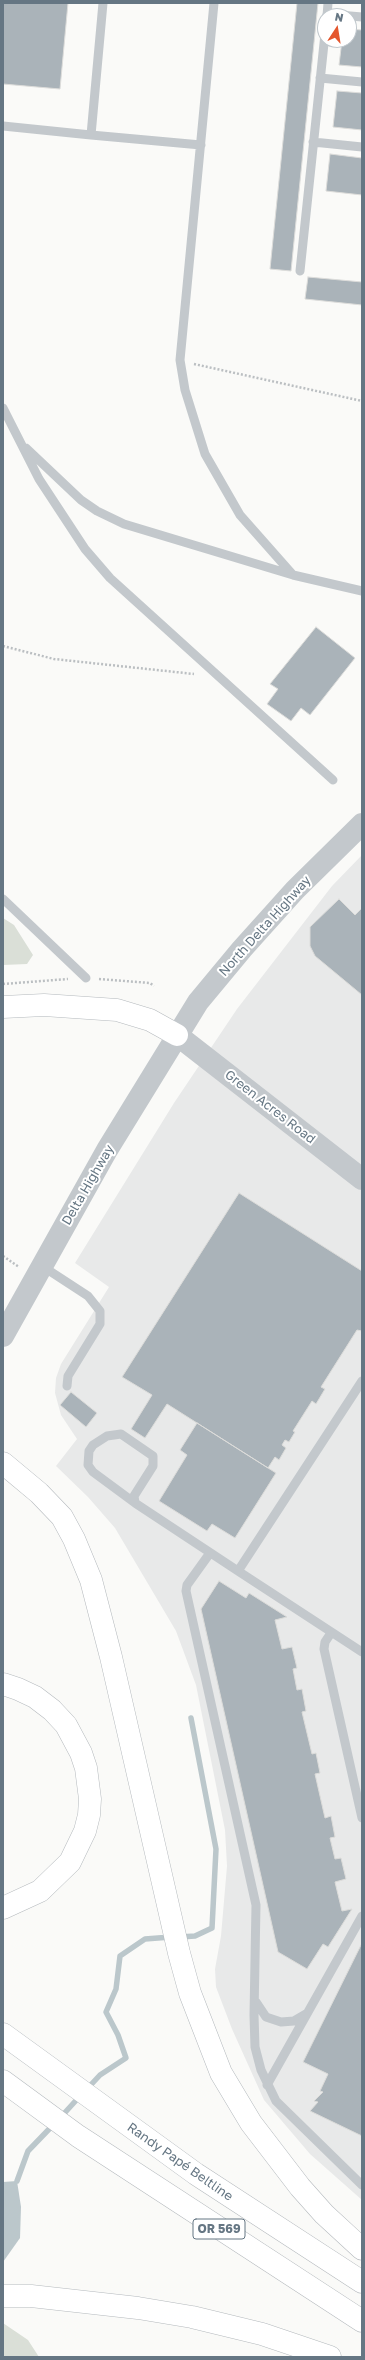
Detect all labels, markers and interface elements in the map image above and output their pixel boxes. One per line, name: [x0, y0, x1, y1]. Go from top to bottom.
north arrow: [317, 8, 357, 48]
text: N: [334, 10, 345, 24]
street label: North Delta Highway: [216, 873, 314, 979]
street label: Green Acres Road: [222, 1067, 318, 1147]
street label: Delta Highway: [59, 1142, 117, 1228]
street label: Randy Papé Beltline: [124, 2120, 236, 2204]
road number: OR 569: [193, 2219, 245, 2239]

